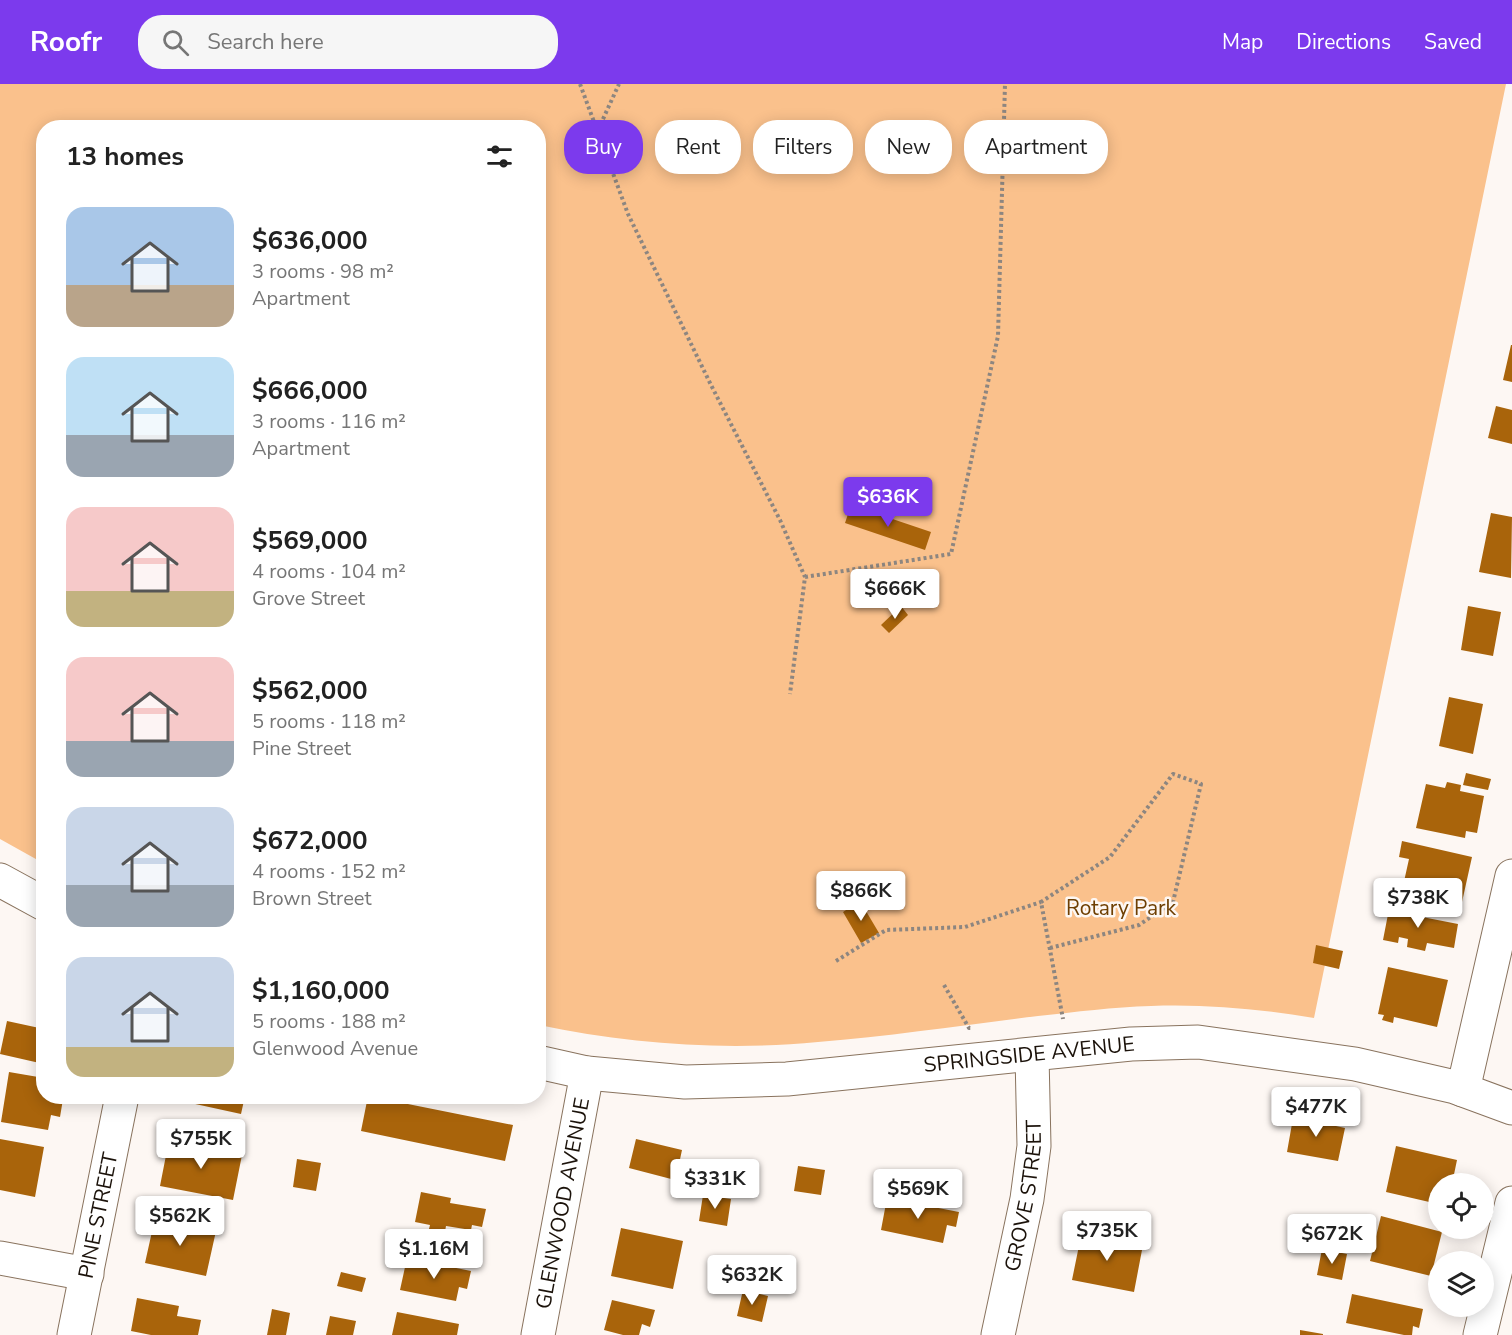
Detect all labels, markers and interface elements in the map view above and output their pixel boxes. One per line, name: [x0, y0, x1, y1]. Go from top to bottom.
search box: [138, 15, 558, 69]
text: Roofr: [30, 23, 102, 61]
icon: search: [159, 26, 192, 59]
text: Search here: [207, 27, 324, 57]
text: Map: [1222, 28, 1263, 56]
text: Directions: [1296, 28, 1391, 56]
text: Saved: [1424, 28, 1482, 56]
chip: Buy: [564, 120, 643, 174]
chip: Rent: [655, 120, 741, 174]
chip: Filters: [753, 120, 853, 174]
chip: New: [865, 120, 952, 174]
chip: Apartment: [964, 120, 1108, 174]
text: 13 homes: [66, 139, 184, 174]
icon: filters: [483, 140, 516, 173]
text: $636,000: [252, 223, 368, 258]
icon: home: [114, 231, 186, 303]
text: 3 rooms · 98 m²: [252, 258, 394, 285]
text: Apartment: [252, 285, 350, 312]
text: $666,000: [252, 373, 368, 408]
icon: home: [114, 381, 186, 453]
text: 3 rooms · 116 m²: [252, 408, 406, 435]
text: Apartment: [252, 435, 350, 462]
pin: $636K: [846, 477, 930, 528]
text: $636K: [857, 483, 919, 510]
text: $569,000: [252, 523, 368, 558]
icon: home: [114, 531, 186, 603]
text: 4 rooms · 104 m²: [252, 558, 406, 585]
pin: $666K: [853, 569, 937, 620]
text: $666K: [864, 575, 926, 602]
text: Grove Street: [252, 585, 365, 612]
text: $562,000: [252, 673, 368, 708]
icon: home: [114, 681, 186, 753]
text: 5 rooms · 118 m²: [252, 708, 406, 735]
text: Pine Street: [252, 735, 351, 762]
text: $672,000: [252, 823, 368, 858]
icon: home: [114, 831, 186, 903]
text: 4 rooms · 152 m²: [252, 858, 406, 885]
pin: $866K: [819, 871, 903, 922]
text: $866K: [830, 877, 892, 904]
pin: $738K: [1376, 878, 1460, 929]
text: $738K: [1387, 884, 1449, 911]
text: Brown Street: [252, 885, 371, 912]
park label: Rotary Park: [1066, 894, 1177, 922]
text: $1,160,000: [252, 973, 390, 1008]
icon: home: [114, 981, 186, 1053]
text: 5 rooms · 188 m²: [252, 1008, 406, 1035]
street label: SPRINGSIDE AVENUE: [922, 1030, 1136, 1079]
text: Glenwood Avenue: [252, 1035, 418, 1062]
pin: $477K: [1274, 1087, 1358, 1138]
text: $477K: [1285, 1093, 1347, 1120]
street label: GLENWOOD AVENUE: [529, 1095, 596, 1311]
pin: $755K: [159, 1119, 243, 1170]
street label: GROVE STREET: [998, 1119, 1048, 1274]
text: $755K: [170, 1125, 232, 1152]
street label: PINE STREET: [72, 1149, 124, 1281]
pin: $331K: [673, 1159, 757, 1210]
text: $331K: [684, 1165, 746, 1192]
pin: $569K: [876, 1169, 960, 1220]
map controls: [1428, 1173, 1494, 1317]
button: locate: [1428, 1173, 1494, 1239]
text: $569K: [887, 1175, 949, 1202]
pin: $562K: [138, 1196, 222, 1247]
text: $562K: [149, 1202, 211, 1229]
pin: $735K: [1065, 1211, 1149, 1262]
pin: $672K: [1290, 1214, 1374, 1265]
text: $735K: [1076, 1217, 1138, 1244]
text: $672K: [1301, 1220, 1363, 1247]
pin: $1.16M: [385, 1229, 483, 1280]
text: $1.16M: [399, 1235, 469, 1262]
button: layers: [1428, 1251, 1494, 1317]
pin: $632K: [710, 1255, 794, 1306]
text: $632K: [721, 1261, 783, 1288]

